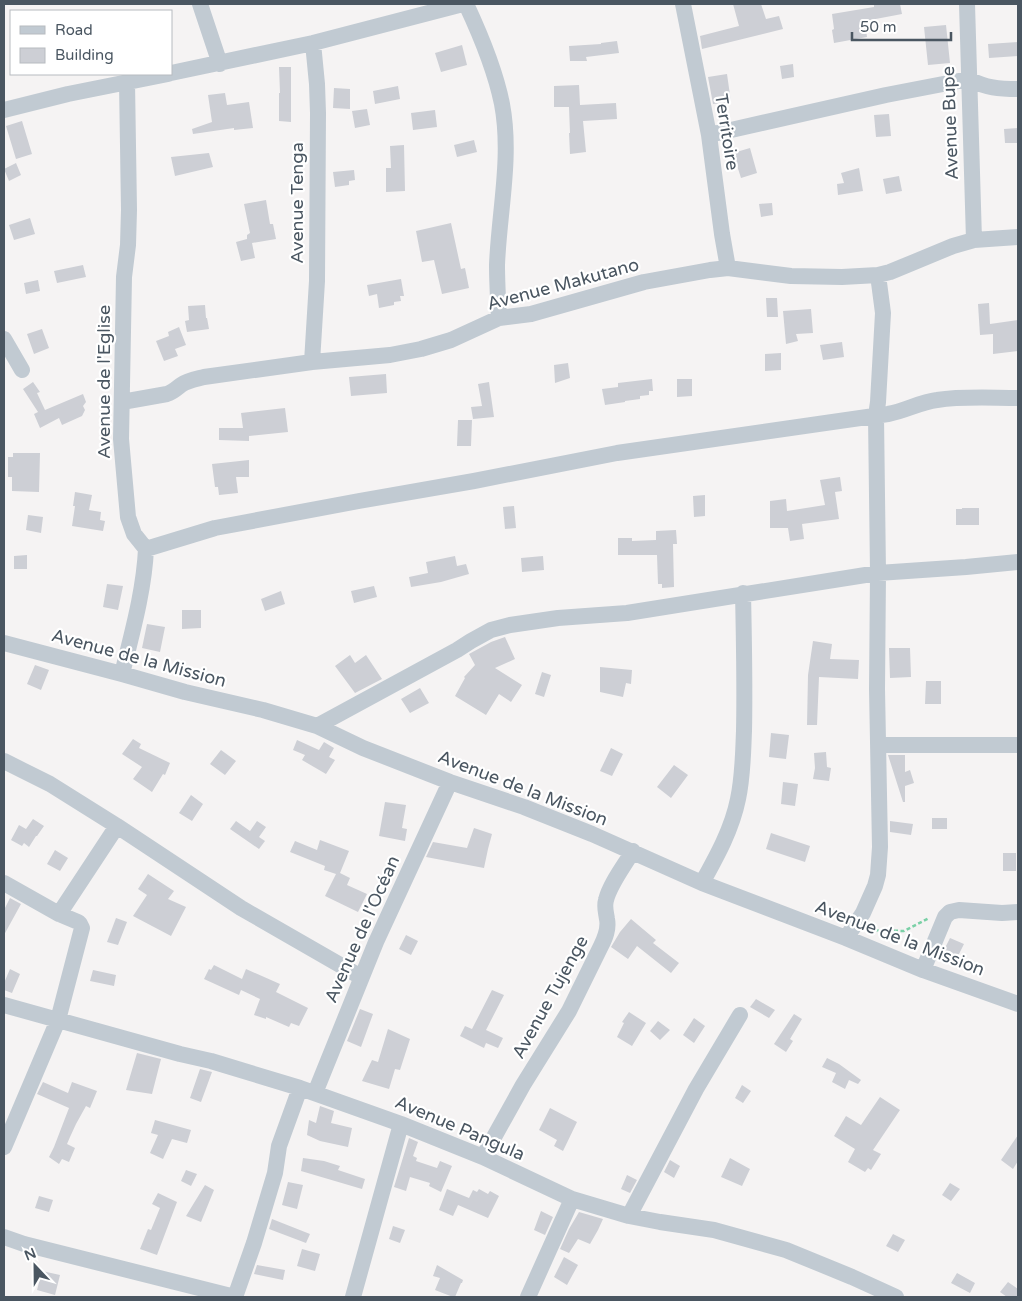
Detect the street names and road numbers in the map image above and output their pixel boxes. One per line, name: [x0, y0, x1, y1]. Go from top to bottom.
street label: Avenue Bupe: [937, 66, 963, 180]
street label: Territoire: [710, 92, 744, 172]
street label: Avenue Tenga: [286, 142, 308, 264]
street label: Avenue Makutano: [485, 253, 641, 315]
street label: Avenue de l'Eglise: [93, 305, 115, 459]
street label: Avenue de la Mission: [49, 624, 229, 692]
street label: Avenue de la Mission: [435, 745, 611, 831]
street label: Avenue de l'Océan: [320, 852, 404, 1006]
street label: Avenue de la Mission: [812, 895, 988, 981]
street label: Avenue Tujenge: [507, 932, 593, 1062]
street label: Avenue Pangula: [392, 1091, 528, 1165]

